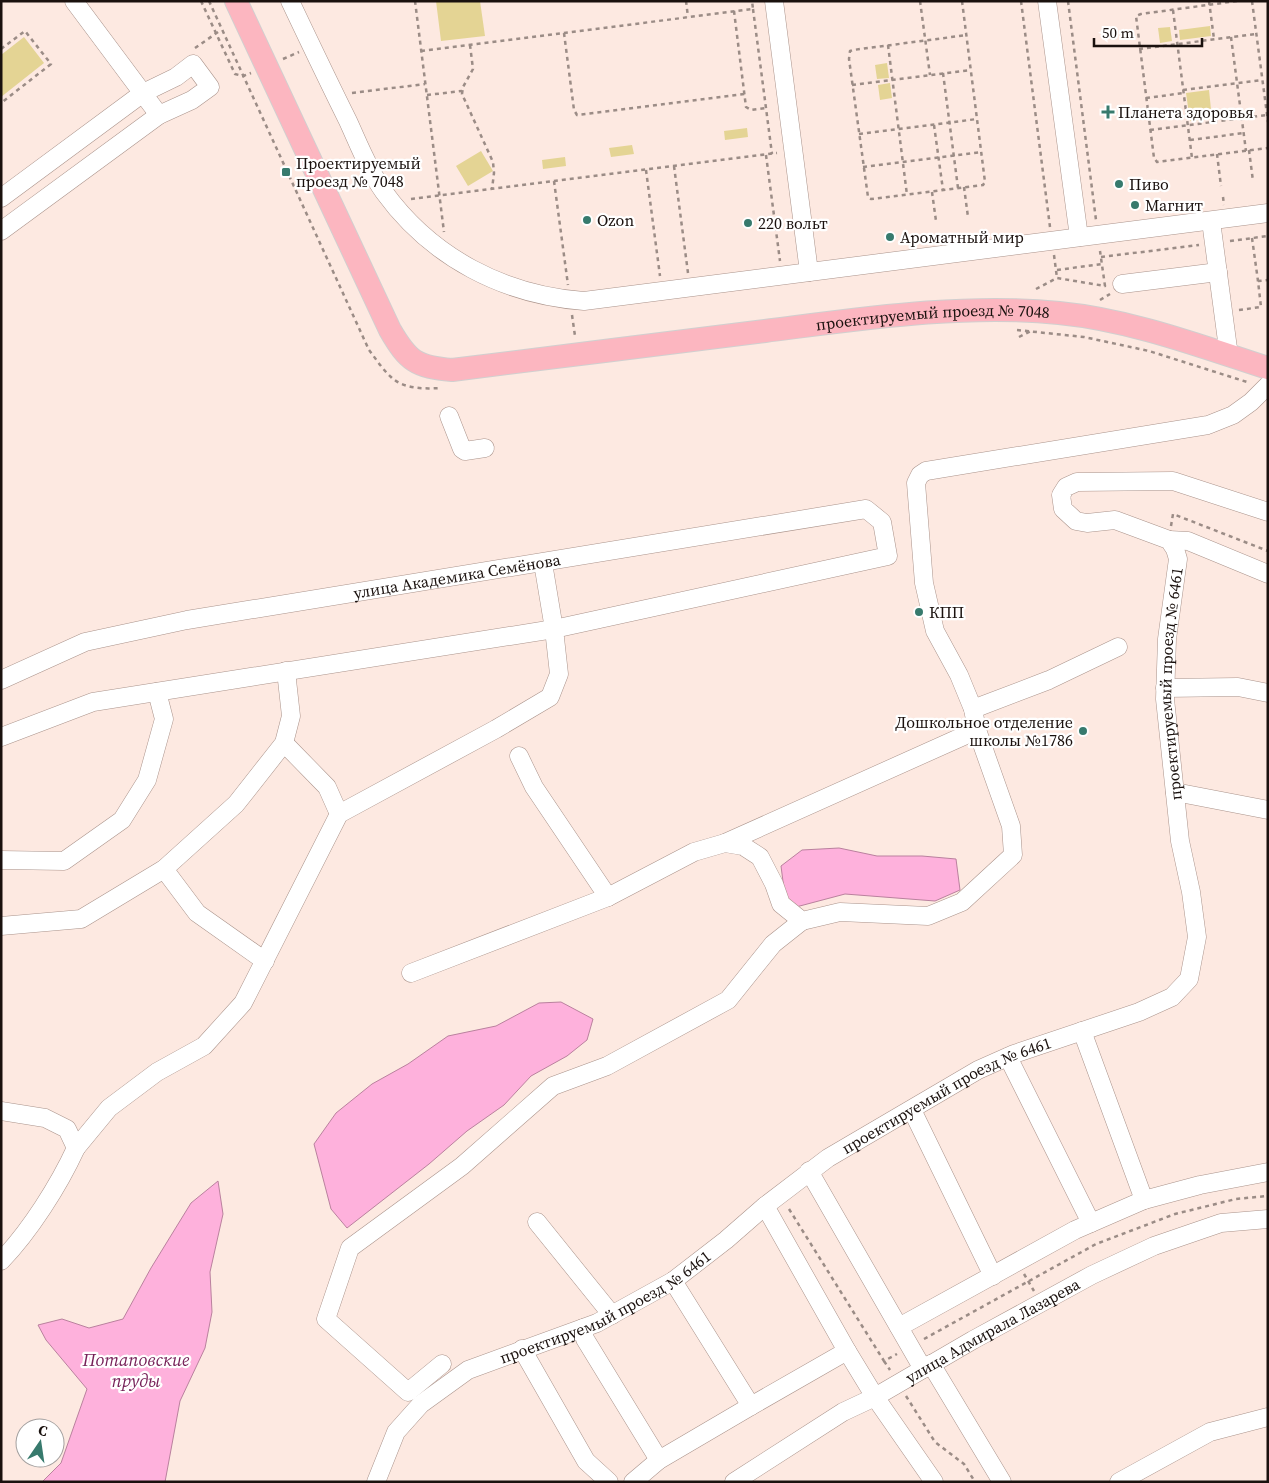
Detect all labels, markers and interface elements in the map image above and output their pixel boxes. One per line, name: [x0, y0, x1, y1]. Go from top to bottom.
scale bar: [1094, 15, 1202, 47]
text: 50 m: [1102, 22, 1134, 43]
place label: Планета здоровья: [1118, 101, 1254, 123]
marker: Планета здоровья: [1102, 106, 1114, 118]
place label: Проектируемый проезд № 7048: [296, 152, 421, 192]
marker: Проектируемый проезд № 7048: [280, 166, 292, 178]
place label: Пиво: [1129, 173, 1169, 195]
marker: Пиво: [1113, 178, 1125, 190]
place label: Магнит: [1145, 194, 1204, 216]
marker: Магнит: [1129, 199, 1141, 211]
place label: Ozon: [597, 209, 634, 231]
place label: 220 вольт: [758, 212, 828, 234]
marker: Ozon: [581, 214, 593, 226]
marker: 220 вольт: [742, 217, 754, 229]
place label: Ароматный мир: [900, 226, 1024, 248]
marker: Ароматный мир: [884, 231, 896, 243]
street label: проектируемый проезд № 7048: [814, 299, 1051, 335]
street label: улица Академика Семёнова: [352, 548, 563, 604]
street label: проектируемый проезд № 6461: [1154, 566, 1188, 802]
place label: КПП: [929, 601, 964, 623]
marker: КПП: [913, 606, 925, 618]
place label: Дошкольное отделение школы №1786: [895, 711, 1073, 751]
marker: Дошкольное отделение школы №1786: [1077, 725, 1089, 737]
street label: проектируемый проезд № 6461: [837, 1031, 1054, 1159]
street label: проектируемый проезд № 6461: [497, 1245, 715, 1369]
street label: улица Адмирала Лазарева: [901, 1272, 1084, 1388]
water label: Потаповские пруды: [82, 1347, 190, 1393]
north arrow: [15, 1418, 65, 1468]
text: С: [36, 1420, 50, 1441]

